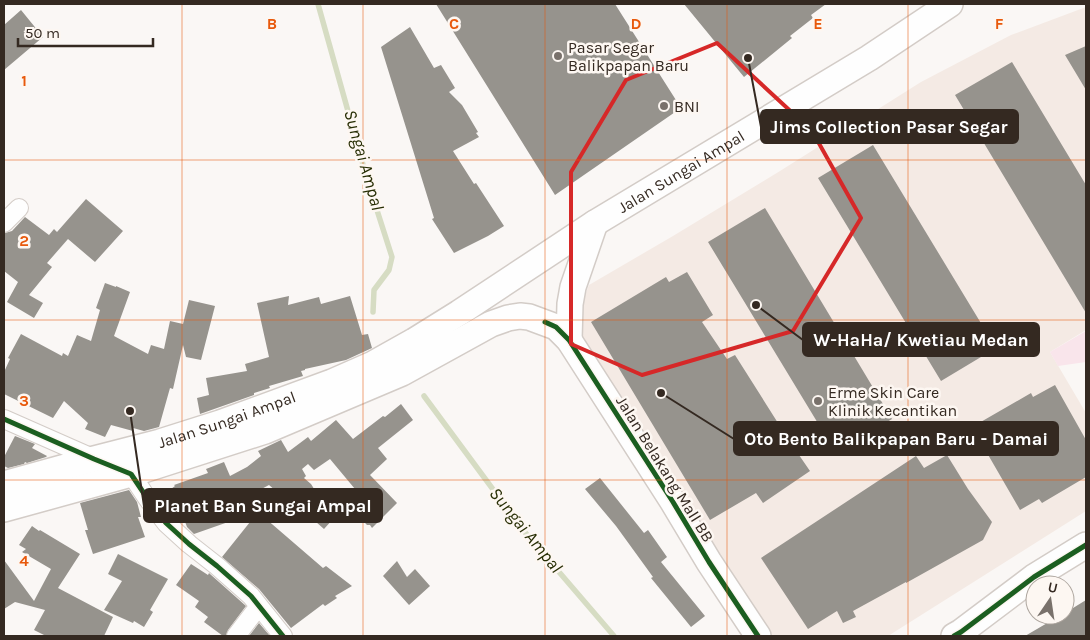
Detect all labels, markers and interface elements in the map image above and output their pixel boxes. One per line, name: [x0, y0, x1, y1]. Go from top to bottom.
text: B: [267, 14, 277, 33]
text: C: [449, 14, 459, 33]
text: D: [631, 14, 642, 33]
text: E: [813, 14, 823, 33]
text: F: [995, 14, 1004, 33]
scale bar: [18, 15, 152, 47]
text: 50 m: [25, 24, 60, 42]
place label: Pasar Segar Balikpapan Baru: [568, 38, 689, 75]
marker: Pasar Segar Balikpapan Baru: [552, 50, 564, 62]
text: 1: [21, 71, 27, 90]
place label: BNI: [674, 97, 699, 116]
marker: BNI: [658, 100, 670, 112]
water label: Sungai Ampal: [339, 107, 389, 213]
callout: Jims Collection Pasar Segar: [761, 110, 1018, 143]
text: Jims Collection Pasar Segar: [770, 116, 1008, 138]
street label: Jalan Sungai Ampal: [614, 126, 748, 217]
text: 2: [19, 231, 29, 250]
callout: W-HaHa/ Kwetiau Medan: [803, 323, 1039, 356]
text: W-HaHa/ Kwetiau Medan: [813, 329, 1029, 351]
place label: Erme Skin Care Klinik Kecantikan: [828, 383, 957, 420]
street label: Jalan Sungai Ampal: [155, 387, 298, 452]
text: 3: [19, 391, 29, 410]
street label: Jalan Belakang Mall BB: [612, 392, 718, 546]
marker: Erme Skin Care Klinik Kecantikan: [812, 395, 824, 407]
callout: Oto Bento Balikpapan Baru - Damai: [734, 422, 1058, 455]
text: Oto Bento Balikpapan Baru - Damai: [744, 428, 1048, 450]
water label: Sungai Ampal: [485, 483, 568, 578]
callout: Planet Ban Sungai Ampal: [144, 489, 382, 522]
text: Planet Ban Sungai Ampal: [154, 495, 372, 517]
text: 4: [19, 551, 29, 570]
north arrow: [1025, 575, 1075, 625]
text: U: [1046, 578, 1059, 597]

